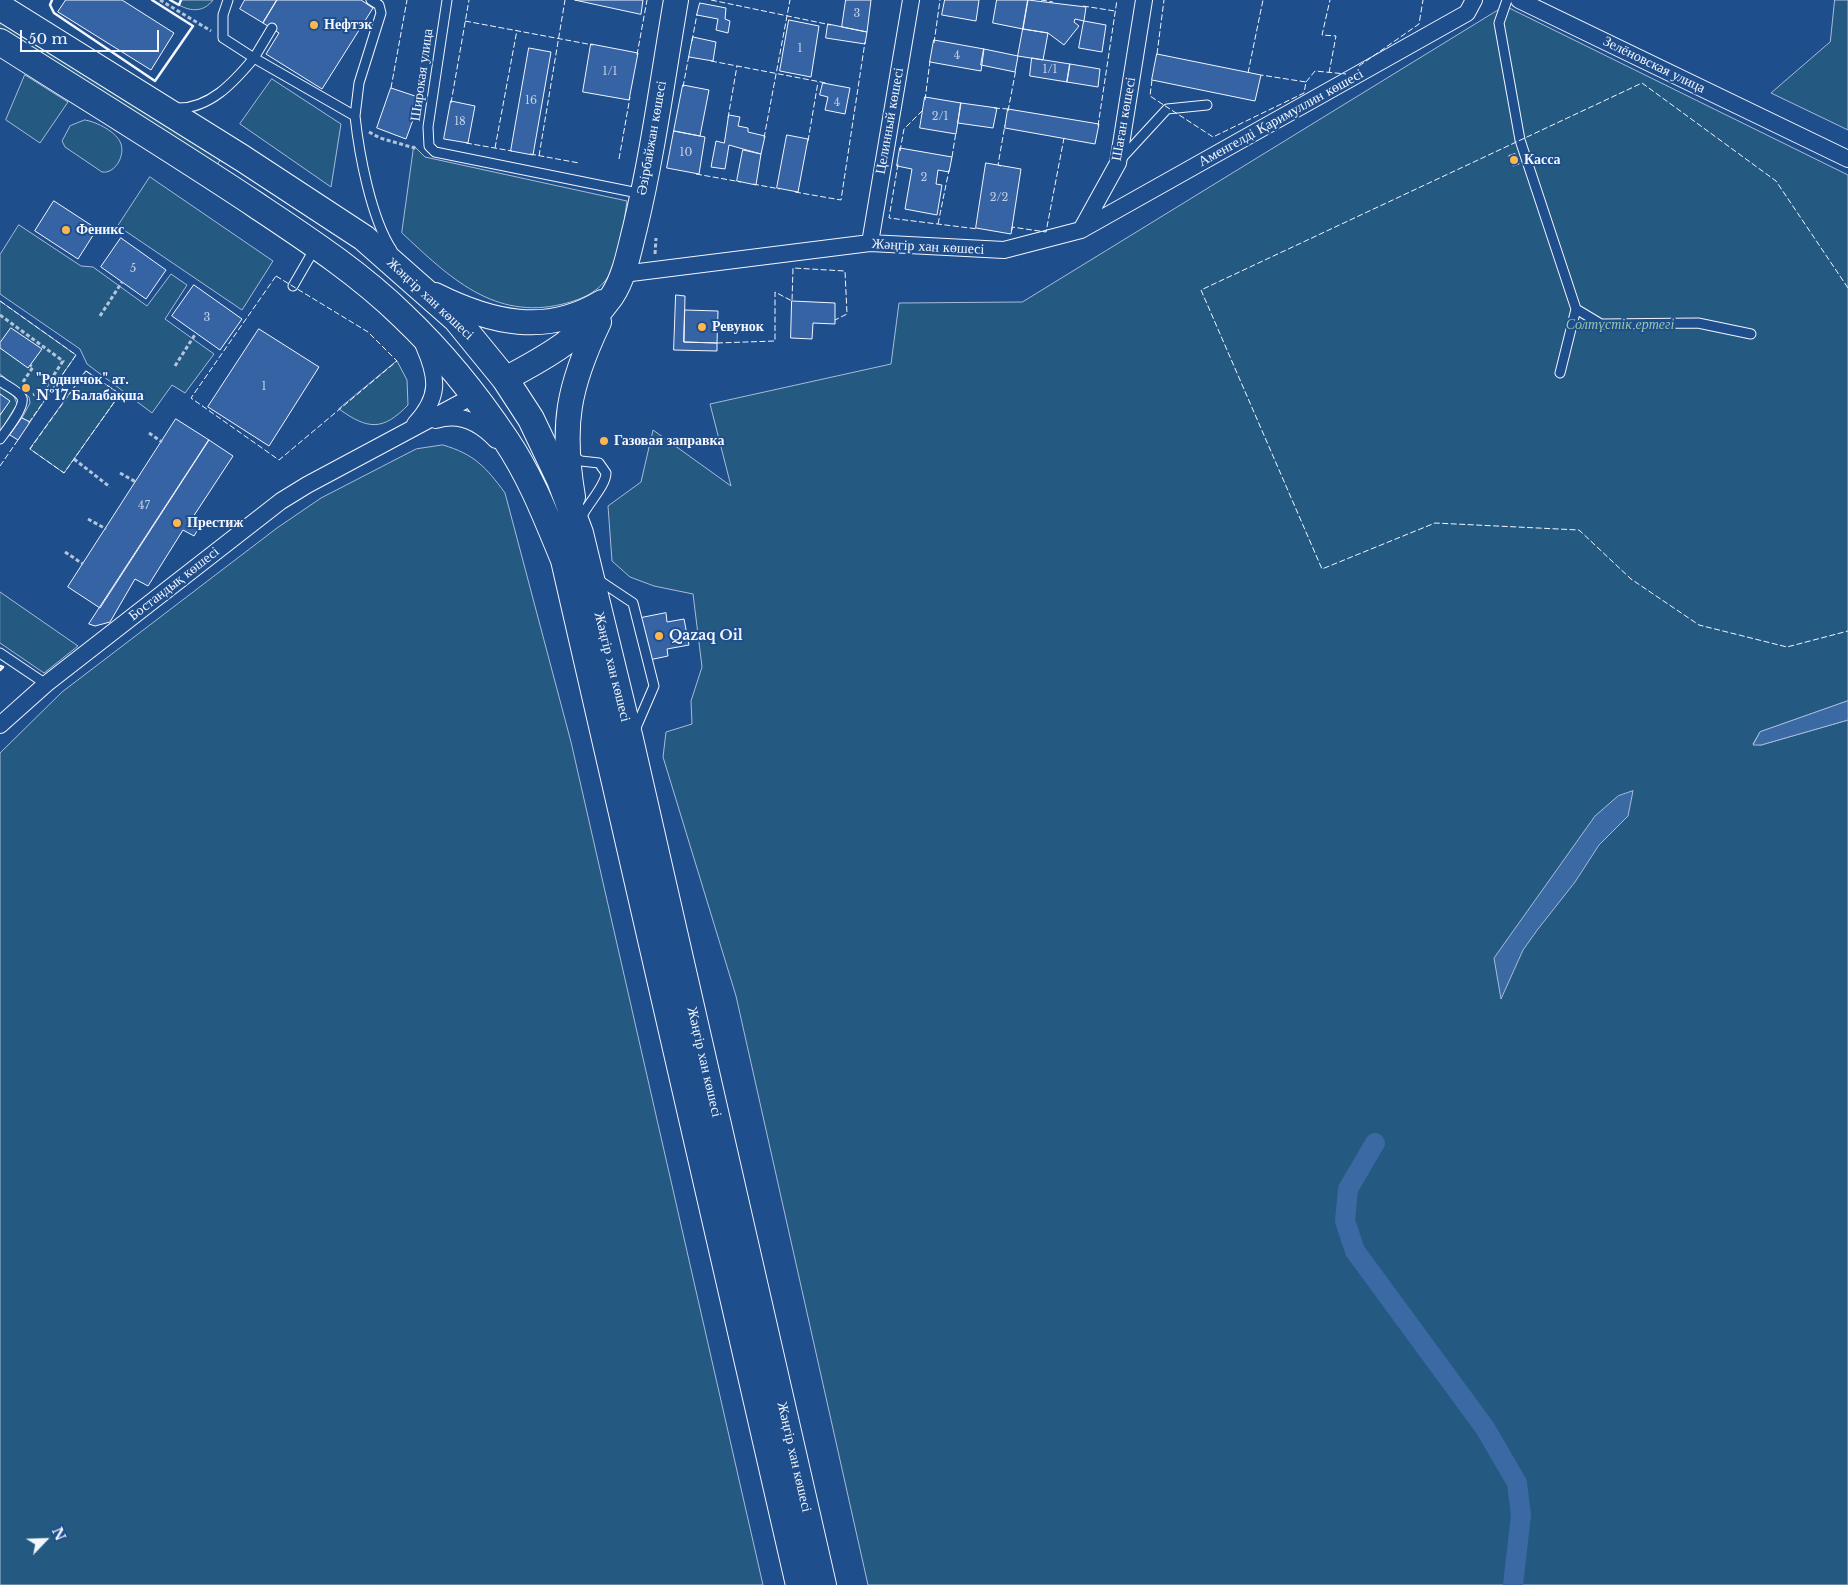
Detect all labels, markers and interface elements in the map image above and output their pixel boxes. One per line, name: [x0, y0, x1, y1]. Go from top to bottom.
house number: 3: [854, 7, 860, 21]
place label: Нефтэк: [324, 17, 372, 33]
marker: Нефтэк: [308, 19, 320, 31]
scale bar: [22, 20, 161, 52]
street label: Широкая улица: [407, 28, 437, 122]
text: 50 m: [28, 29, 68, 48]
street label: Зелёновская улица: [1600, 33, 1708, 97]
house number: 1: [798, 42, 802, 56]
house number: 4: [954, 49, 960, 63]
house number: 1/1: [1043, 63, 1057, 77]
house number: 1/1: [603, 65, 617, 79]
street label: Целинный көшесі: [872, 66, 908, 176]
street label: Аменгелді Қаримуллин көшесі: [1196, 66, 1366, 170]
street label: Шаған көшесі: [1108, 76, 1140, 162]
street label: Әзірбайжан көшесі: [634, 79, 670, 197]
house number: 16: [525, 94, 537, 108]
house number: 4: [834, 96, 840, 110]
house number: 2/1: [932, 110, 948, 124]
house number: 18: [454, 115, 466, 129]
house number: 10: [680, 146, 692, 160]
place label: Касса: [1524, 152, 1561, 168]
marker: Касса: [1508, 154, 1520, 166]
house number: 2: [921, 171, 927, 185]
house number: 2/2: [990, 191, 1008, 205]
place label: Феникс: [76, 222, 124, 238]
marker: Феникс: [60, 224, 72, 236]
street label: Жәңгір хан көшесі: [871, 236, 985, 258]
street label: Жәңгір хан көшесі: [383, 254, 477, 344]
house number: 5: [130, 262, 136, 276]
house number: 3: [204, 311, 210, 325]
park label: Солтүстік ертегі: [1566, 317, 1674, 333]
place label: Ревунок: [712, 319, 764, 335]
marker: Ревунок: [696, 321, 708, 333]
place label: "Родничок" ат. №17 Балабақша: [36, 372, 144, 404]
house number: 1: [262, 380, 266, 394]
marker: "Родничок" ат. №17 Балабақша: [20, 382, 32, 394]
place label: Газовая заправка: [614, 433, 724, 449]
marker: Газовая заправка: [598, 435, 610, 447]
house number: 47: [138, 499, 150, 513]
place label: Престиж: [187, 515, 243, 531]
marker: Престиж: [171, 517, 183, 529]
street label: Бостандық көшесі: [125, 543, 223, 625]
street label: Жәңгір хан көшесі: [590, 610, 634, 724]
place label: Qazaq Oil: [669, 628, 743, 644]
marker: Qazaq Oil: [653, 630, 665, 642]
street label: Жәңгір хан көшесі: [683, 1005, 725, 1119]
street label: Жәңгір хан көшесі: [773, 1400, 815, 1514]
north arrow: [20, 1515, 70, 1565]
text: N: [48, 1524, 70, 1544]

